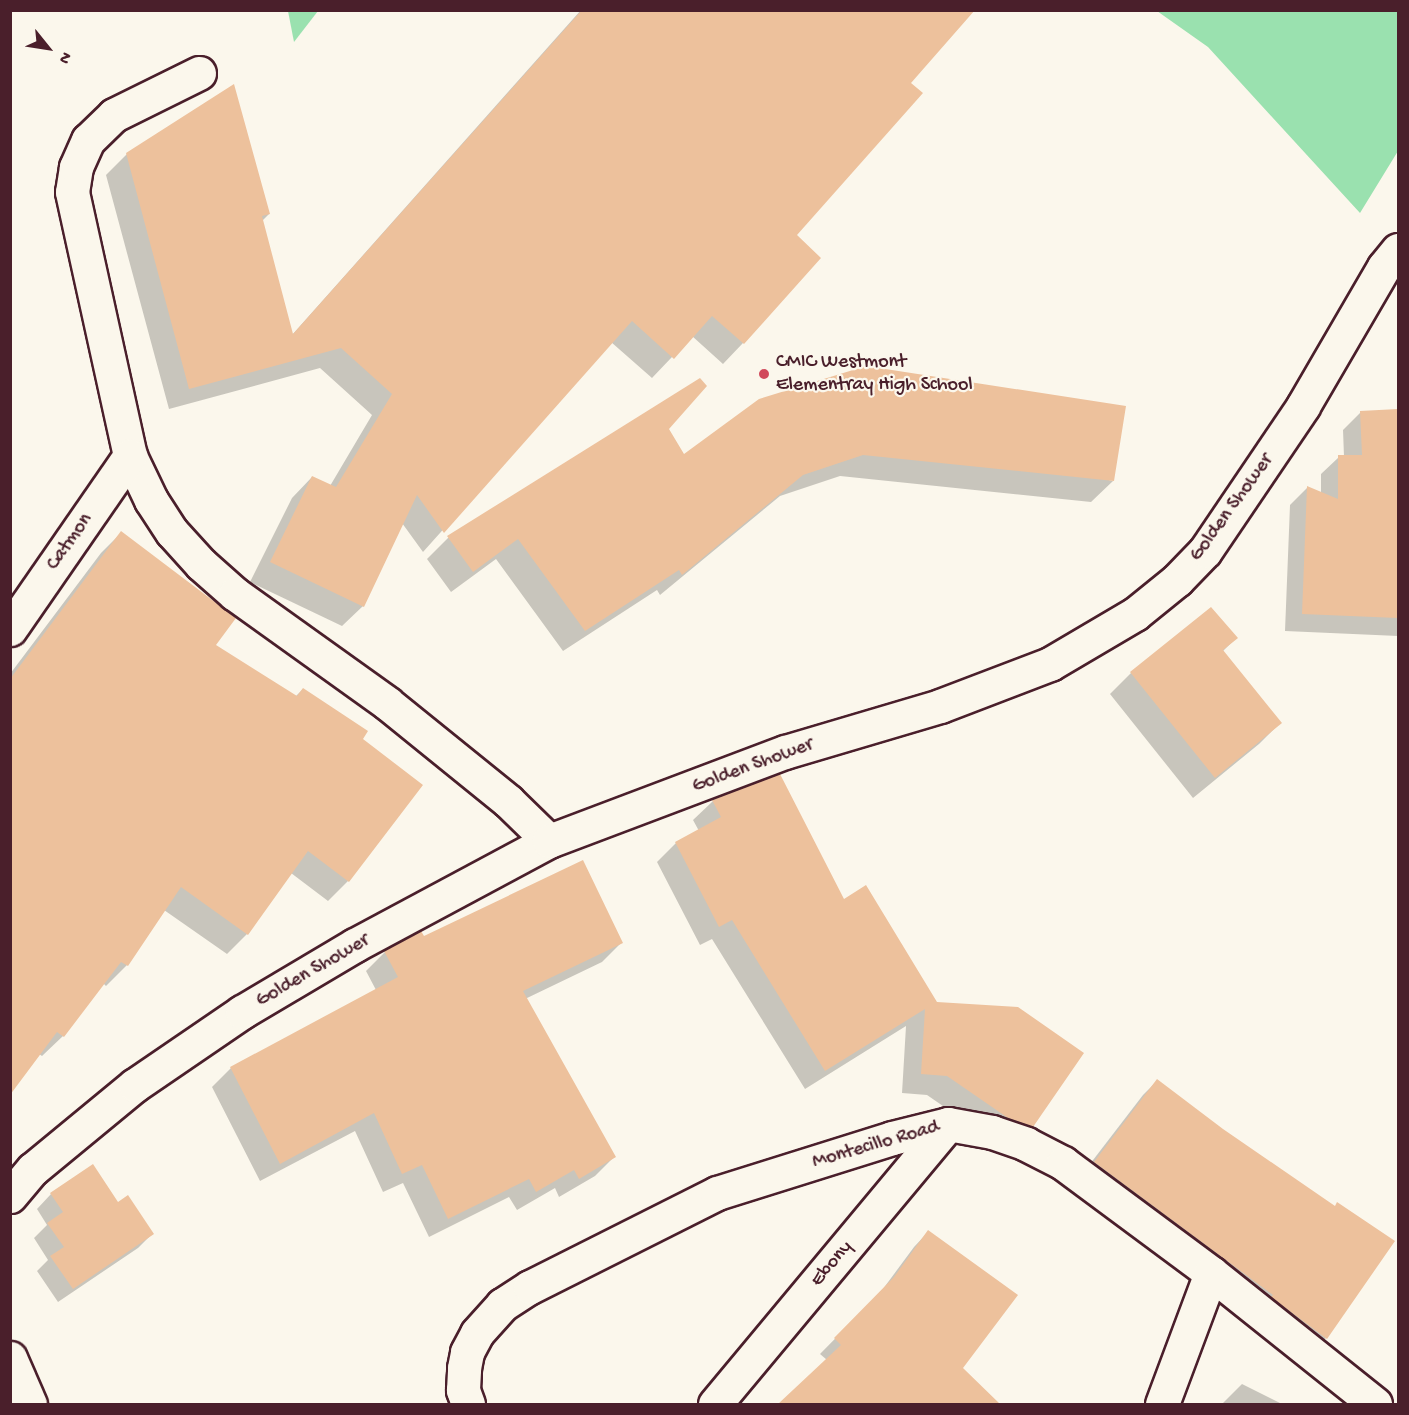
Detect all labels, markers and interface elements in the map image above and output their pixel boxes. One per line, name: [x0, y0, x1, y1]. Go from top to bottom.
north arrow: [18, 18, 78, 78]
text: N: [53, 48, 75, 67]
place label: CMIC Westmont Elementray High School: [776, 350, 973, 397]
marker: CMIC Westmont Elementray High School: [757, 367, 771, 381]
street label: Golden Shower: [1185, 450, 1279, 566]
street label: Catmon: [42, 509, 98, 575]
street label: Golden Shower: [689, 733, 817, 799]
street label: Golden Shower: [252, 929, 374, 1013]
street label: Montecillo Road: [810, 1115, 942, 1175]
street label: Ebony: [806, 1236, 858, 1292]

